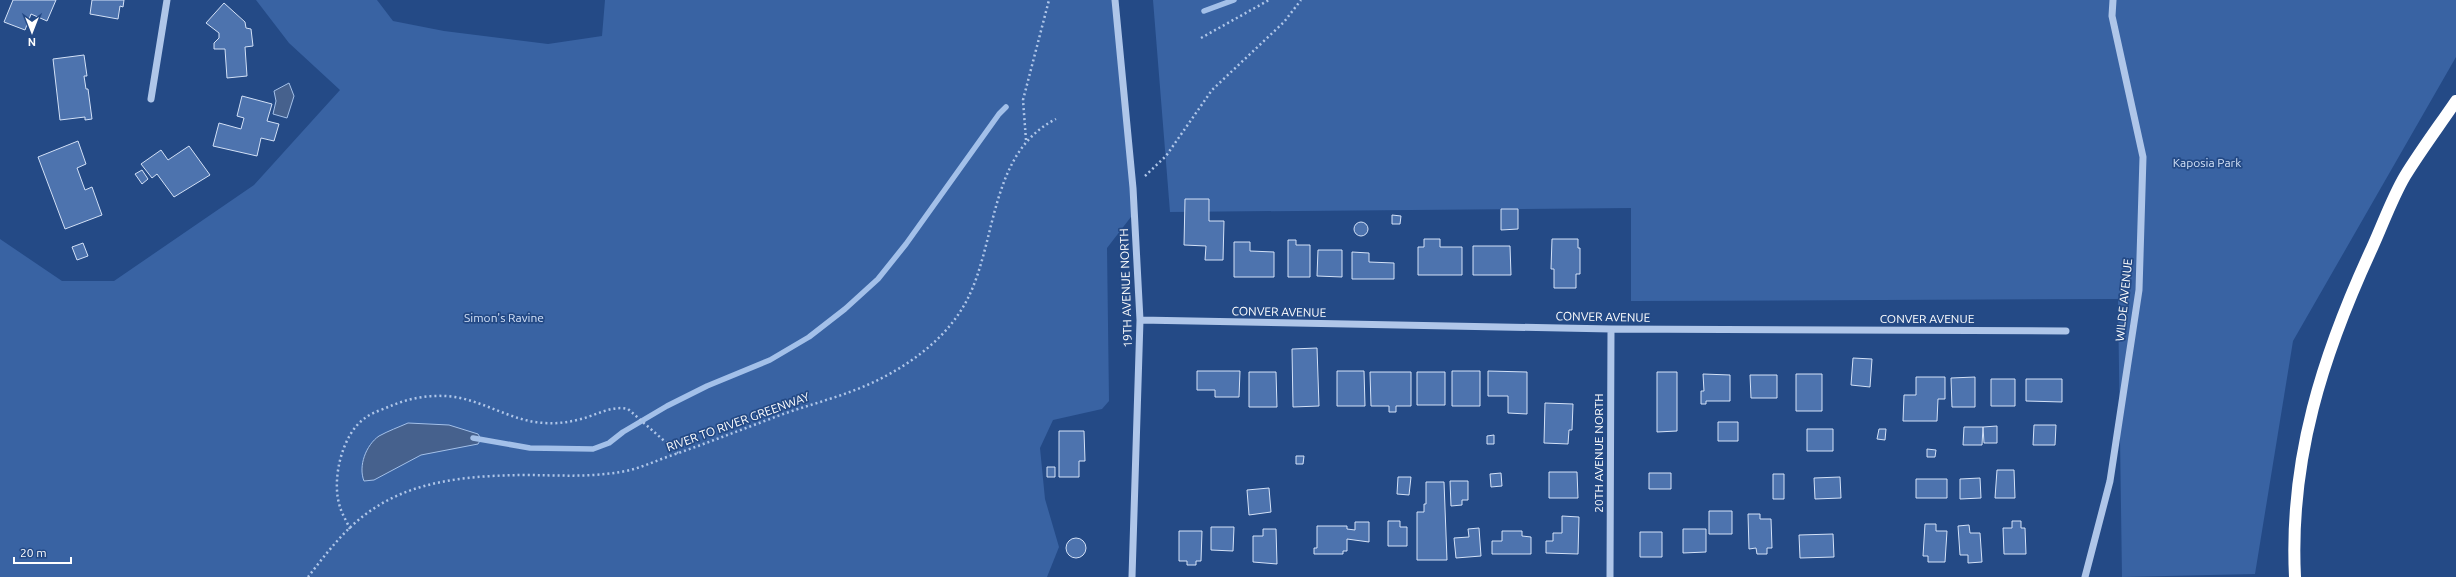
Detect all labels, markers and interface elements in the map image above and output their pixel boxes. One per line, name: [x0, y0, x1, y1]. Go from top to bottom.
north arrow: [12, 12, 52, 52]
text: N: [28, 36, 36, 48]
park label: Kaposia Park: [2173, 156, 2241, 169]
street label: 19TH AVENUE NORTH: [1117, 228, 1134, 348]
street label: WILDE AVENUE: [2113, 258, 2134, 342]
street label: CONVER AVENUE: [1232, 304, 1327, 319]
street label: CONVER AVENUE: [1556, 309, 1651, 324]
park label: Simon's Ravine: [464, 311, 544, 324]
street label: CONVER AVENUE: [1880, 312, 1975, 325]
street label: RIVER TO RIVER GREENWAY: [665, 390, 811, 453]
street label: 20TH AVENUE NORTH: [1592, 393, 1605, 513]
scale bar: [14, 539, 71, 565]
text: 20 m: [20, 546, 47, 559]

